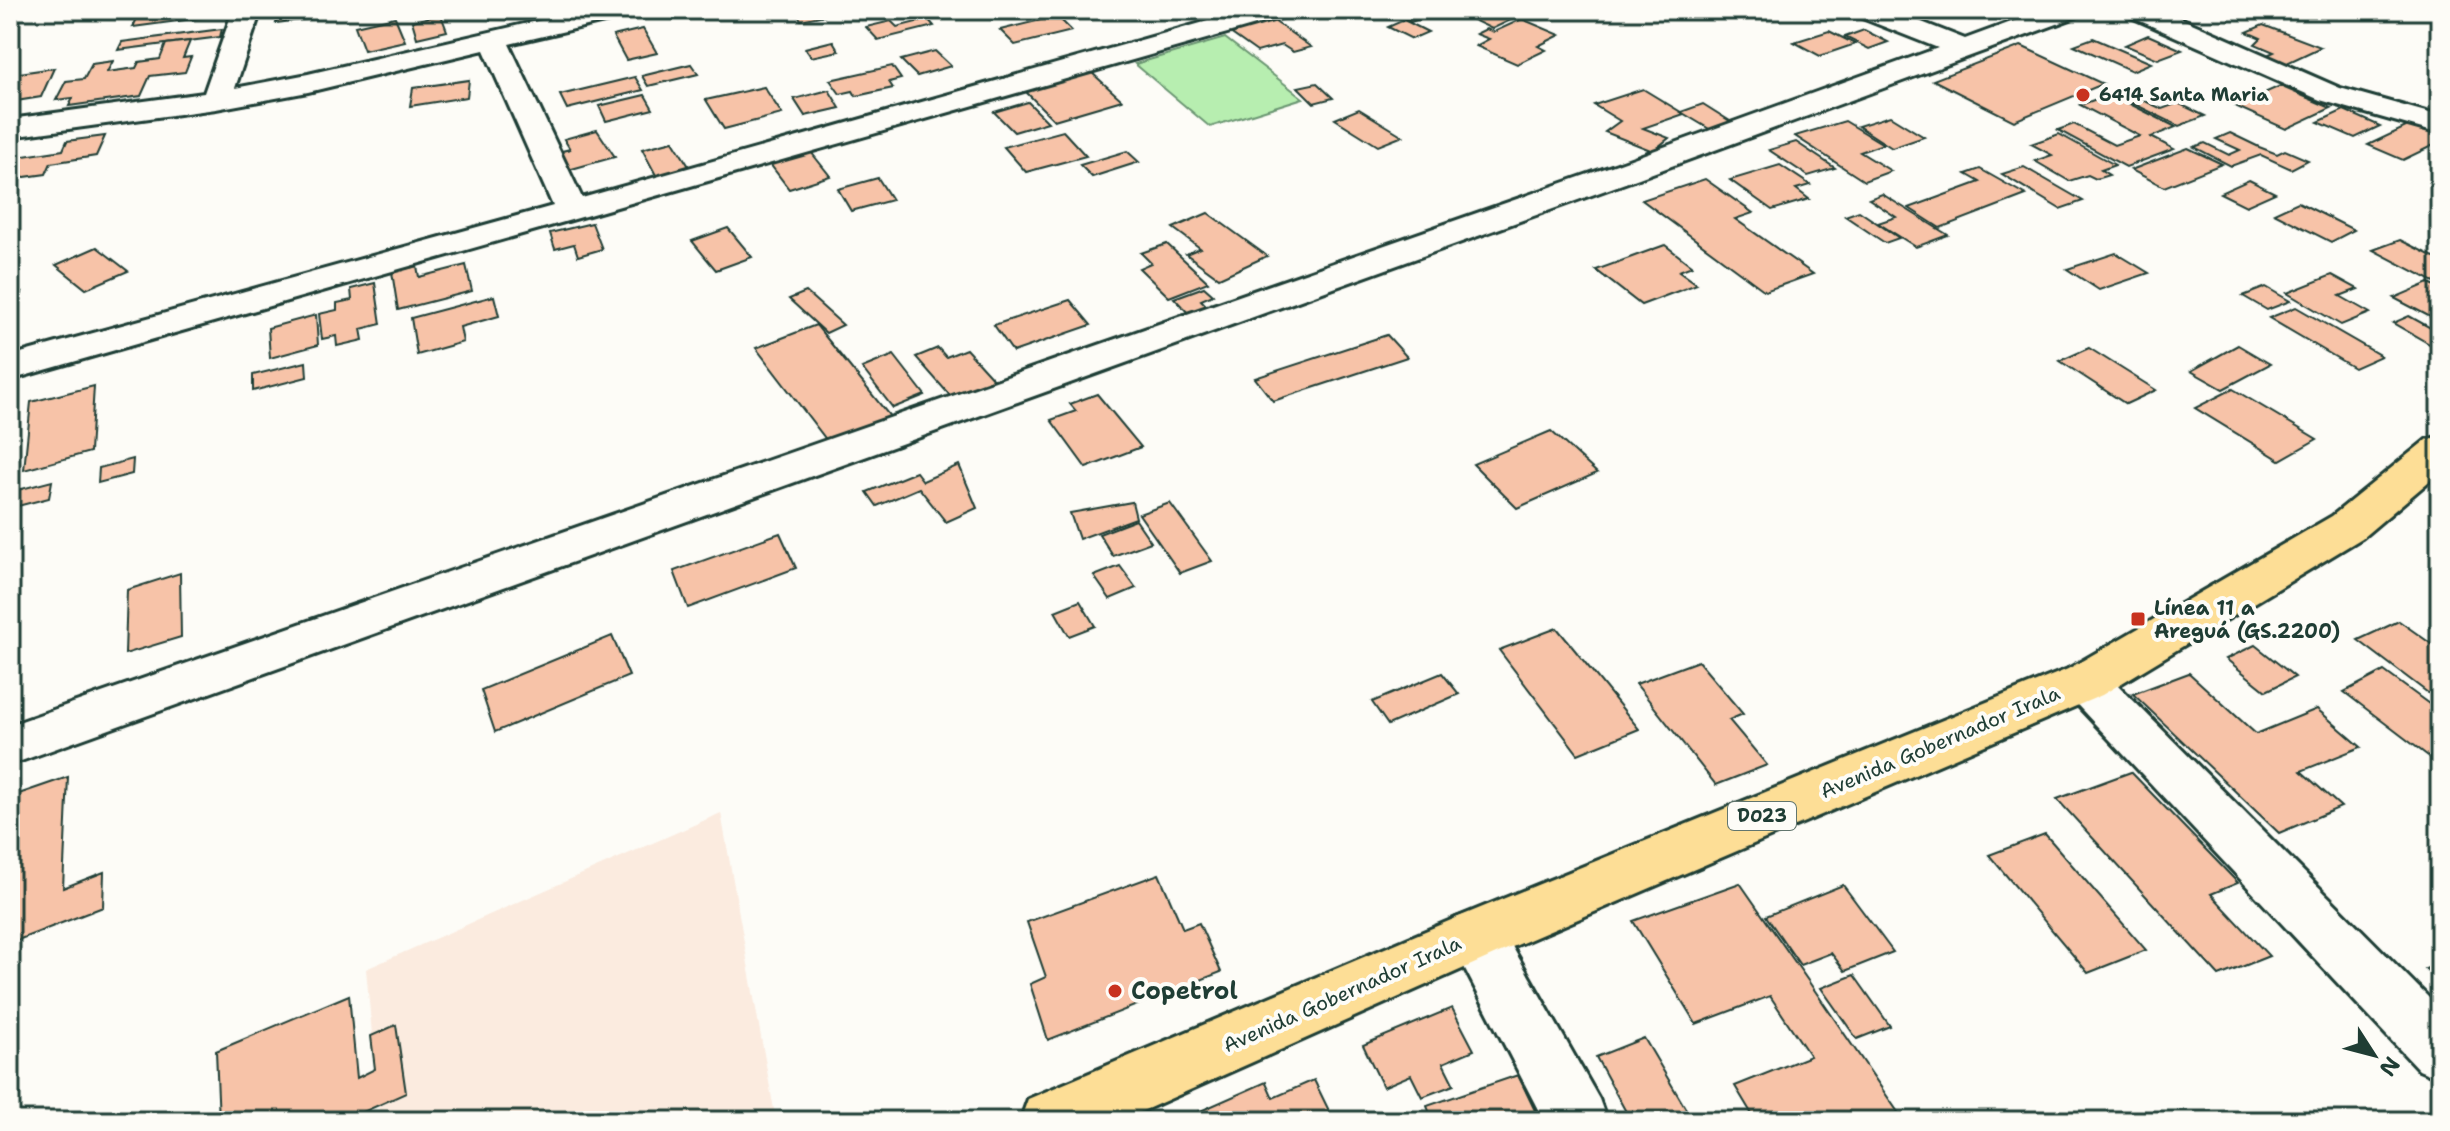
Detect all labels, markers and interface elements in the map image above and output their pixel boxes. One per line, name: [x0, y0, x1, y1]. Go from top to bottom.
place label: 6414 Santa Maria: [2099, 83, 2269, 107]
marker: 6414 Santa Maria: [2074, 86, 2092, 104]
place label: Línea 11 a Areguá (GS.2200): [2154, 595, 2340, 644]
marker: Línea 11 a Areguá (GS.2200): [2129, 610, 2147, 628]
street label: Avenida Gobernador Irala: [1816, 679, 2064, 804]
road number: D023: [1728, 802, 1796, 830]
street label: Avenida Gobernador Irala: [1219, 929, 1466, 1058]
place label: Copetrol: [1131, 975, 1238, 1007]
marker: Copetrol: [1106, 982, 1124, 1000]
north arrow: [2334, 1015, 2414, 1095]
text: N: [2373, 1051, 2407, 1082]

